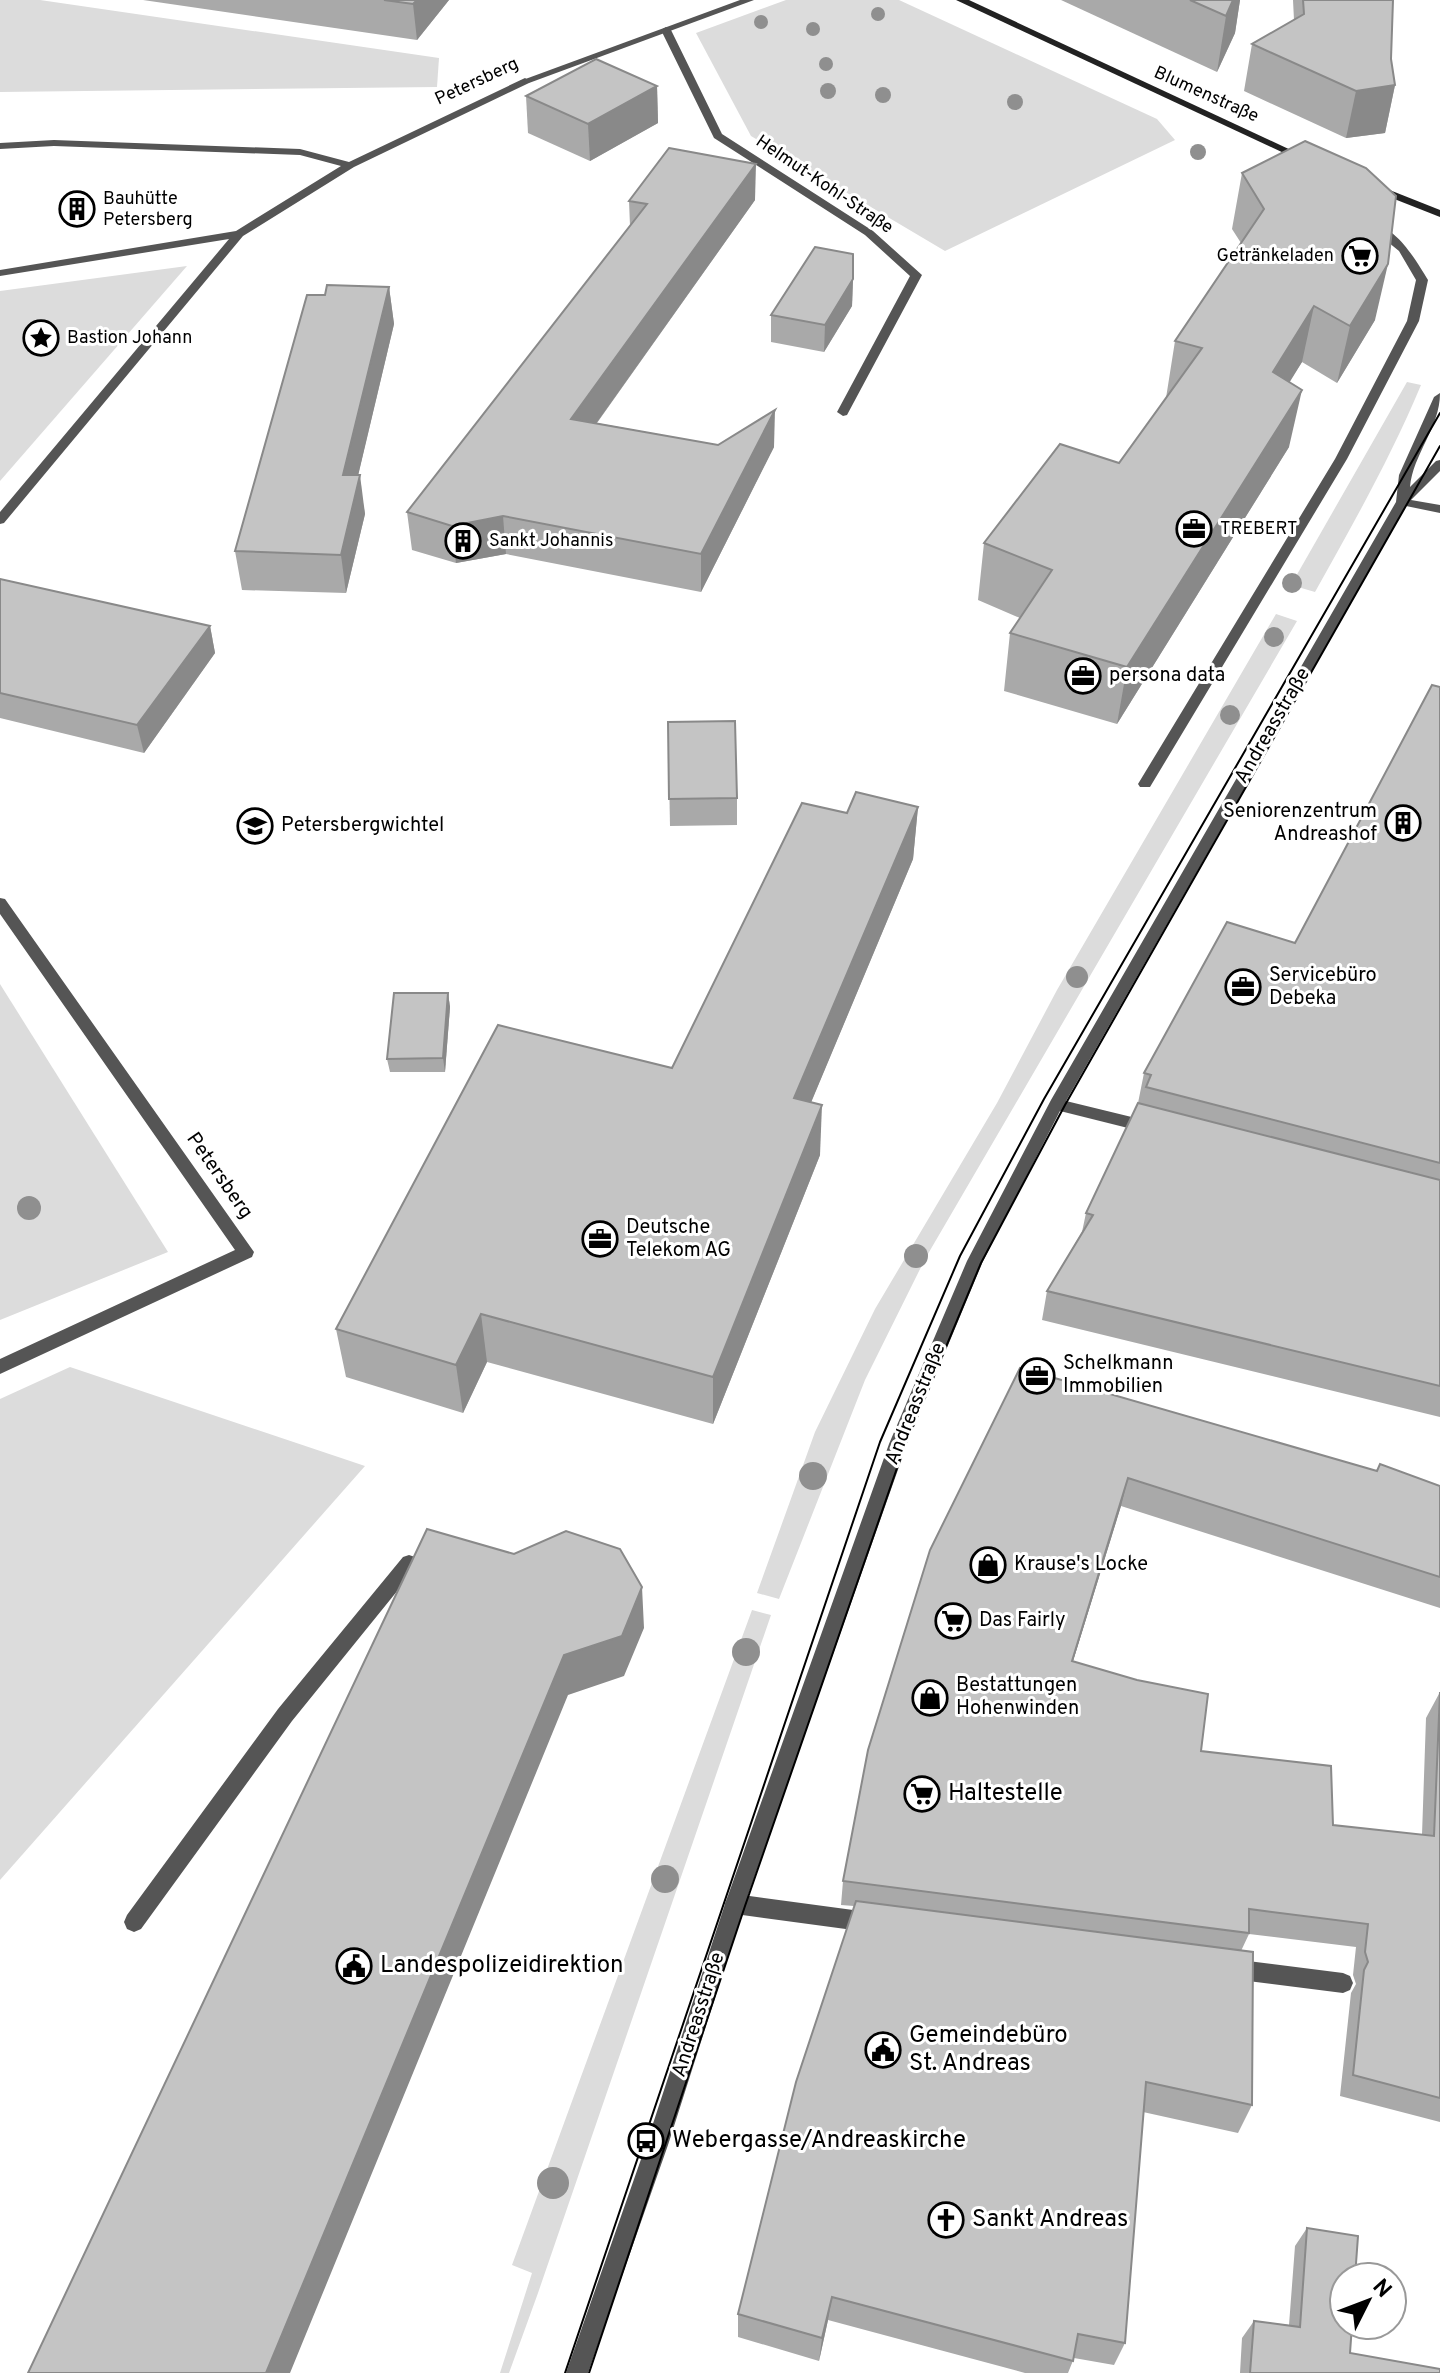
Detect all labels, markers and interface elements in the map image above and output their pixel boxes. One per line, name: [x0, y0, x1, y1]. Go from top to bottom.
street label: Petersberg: [432, 53, 522, 111]
street label: Blumenstraße: [1150, 62, 1262, 128]
street label: Helmut-Kohl-Straße: [751, 130, 897, 240]
place label: Bauhütte Petersberg: [103, 188, 193, 232]
building icon: Bauhütte Petersberg: [58, 190, 96, 228]
supermarket icon: Getränkeladen: [1341, 237, 1379, 275]
place label: Getränkeladen: [1217, 245, 1334, 268]
place icon: Bastion Johann: [22, 319, 60, 357]
place label: Bastion Johann: [67, 327, 192, 350]
office icon: TREBERT: [1175, 510, 1213, 548]
place label: TREBERT: [1220, 518, 1298, 541]
building icon: Sankt Johannis: [444, 522, 482, 560]
place label: Sankt Johannis: [489, 530, 613, 553]
office icon: persona data: [1064, 657, 1102, 695]
place label: persona data: [1109, 663, 1225, 689]
street label: Andreasstraße: [1229, 663, 1317, 789]
place label: Seniorenzentrum Andreashof: [1223, 799, 1377, 848]
building icon: Seniorenzentrum Andreashof: [1384, 804, 1422, 842]
school or university icon: Petersbergwichtel: [236, 807, 274, 845]
place label: Petersbergwichtel: [281, 813, 444, 839]
place label: Servicebüro Debeka: [1269, 963, 1377, 1012]
office icon: Servicebüro Debeka: [1224, 968, 1262, 1006]
street label: Petersberg: [180, 1128, 258, 1224]
place label: Deutsche Telekom AG: [626, 1215, 731, 1264]
office icon: Deutsche Telekom AG: [581, 1220, 619, 1258]
street label: Andreasstraße: [880, 1339, 952, 1469]
place label: Schelkmann Immobilien: [1063, 1351, 1174, 1400]
office icon: Schelkmann Immobilien: [1018, 1357, 1056, 1395]
shop icon: Krause's Locke: [969, 1546, 1007, 1584]
place label: Krause's Locke: [1014, 1552, 1148, 1578]
supermarket icon: Das Fairly: [934, 1602, 972, 1640]
place label: Das Fairly: [979, 1608, 1066, 1634]
place label: Bestattungen Hohenwinden: [956, 1673, 1079, 1722]
shop icon: Bestattungen Hohenwinden: [911, 1679, 949, 1717]
supermarket icon: Haltestelle: [903, 1775, 941, 1813]
place label: Haltestelle: [948, 1779, 1063, 1809]
public building icon: Landespolizeidirektion: [335, 1947, 373, 1985]
street label: Andreasstraße: [667, 1949, 731, 2081]
place label: Landespolizeidirektion: [380, 1951, 623, 1981]
place label: Gemeindebüro St. Andreas: [909, 2021, 1068, 2079]
public building icon: Gemeindebüro St. Andreas: [864, 2031, 902, 2069]
bus stop icon: Webergasse/Andreaskirche: [627, 2122, 665, 2160]
place label: Webergasse/Andreaskirche: [672, 2126, 966, 2156]
church icon: Sankt Andreas: [927, 2201, 965, 2239]
place label: Sankt Andreas: [972, 2205, 1128, 2235]
north arrow: [1328, 2261, 1408, 2341]
text: N: [1366, 2274, 1396, 2304]

